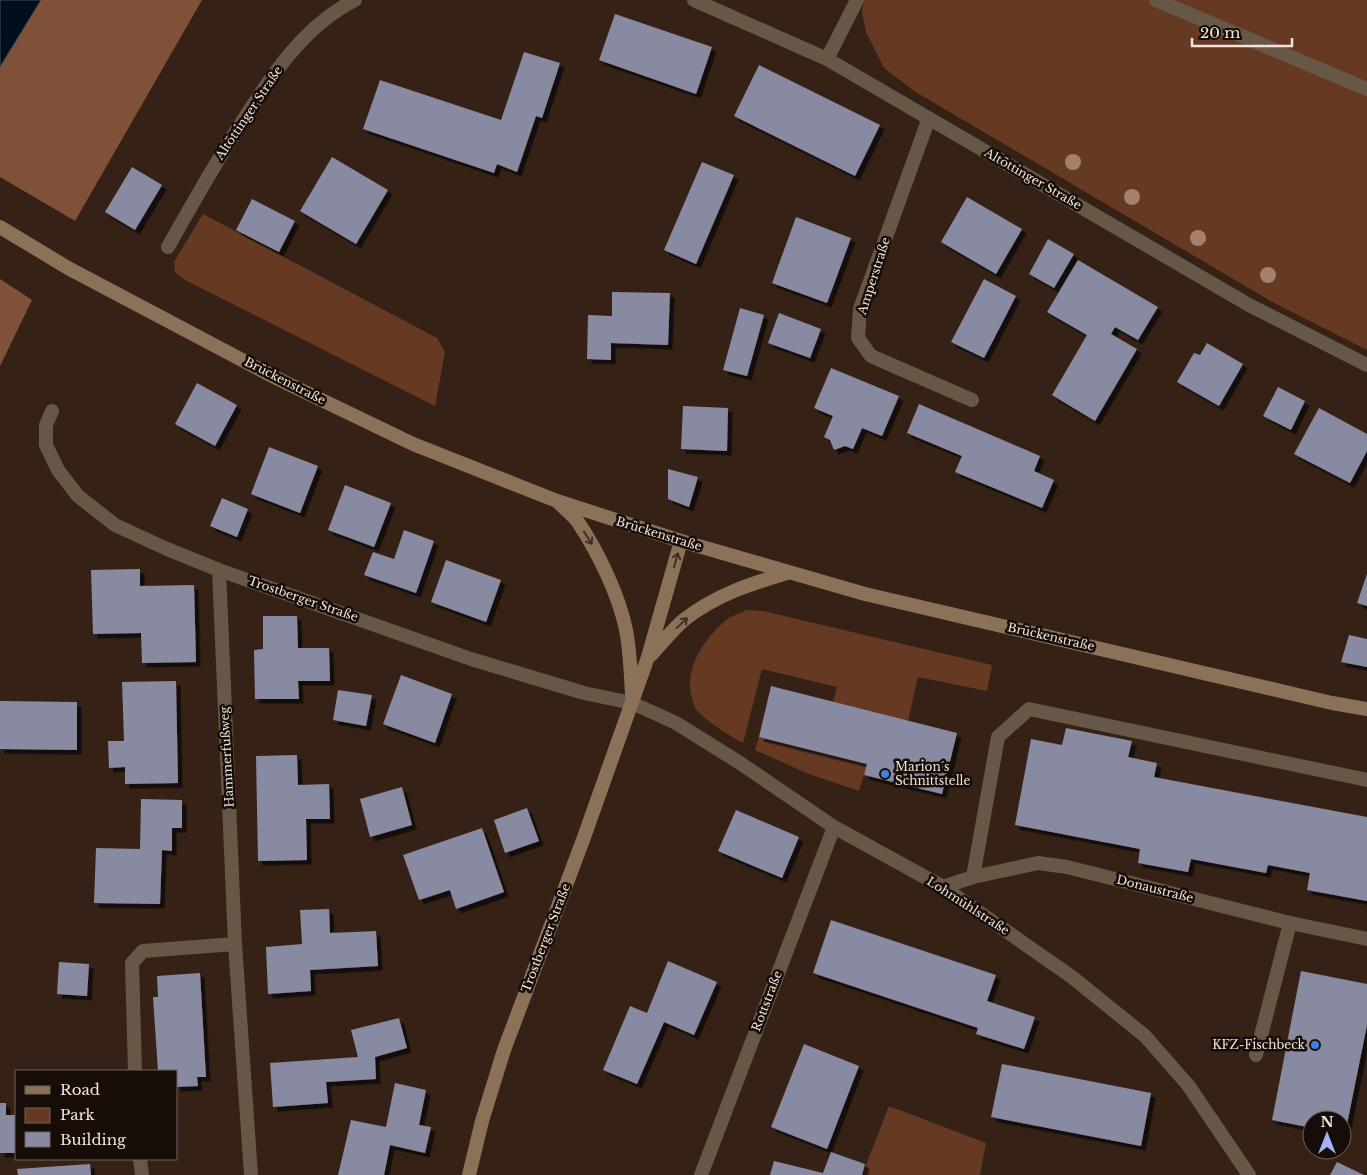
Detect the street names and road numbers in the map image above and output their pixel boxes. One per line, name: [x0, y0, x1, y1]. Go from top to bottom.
street label: Altöttinger Straße: [211, 63, 285, 163]
street label: Altöttinger Straße: [981, 144, 1085, 212]
street label: Amperstraße: [854, 235, 893, 317]
street label: Brückenstraße: [242, 354, 328, 407]
street label: Brückenstraße: [614, 513, 704, 554]
street label: Trostberger Straße: [246, 573, 360, 624]
street label: Brückenstraße: [1006, 619, 1096, 654]
street label: Hammerfußweg: [216, 705, 237, 808]
street label: Donaustraße: [1115, 872, 1195, 905]
street label: Lohmühlstraße: [924, 873, 1012, 938]
street label: Trostberger Straße: [518, 881, 573, 994]
street label: Rottstraße: [748, 968, 785, 1033]

